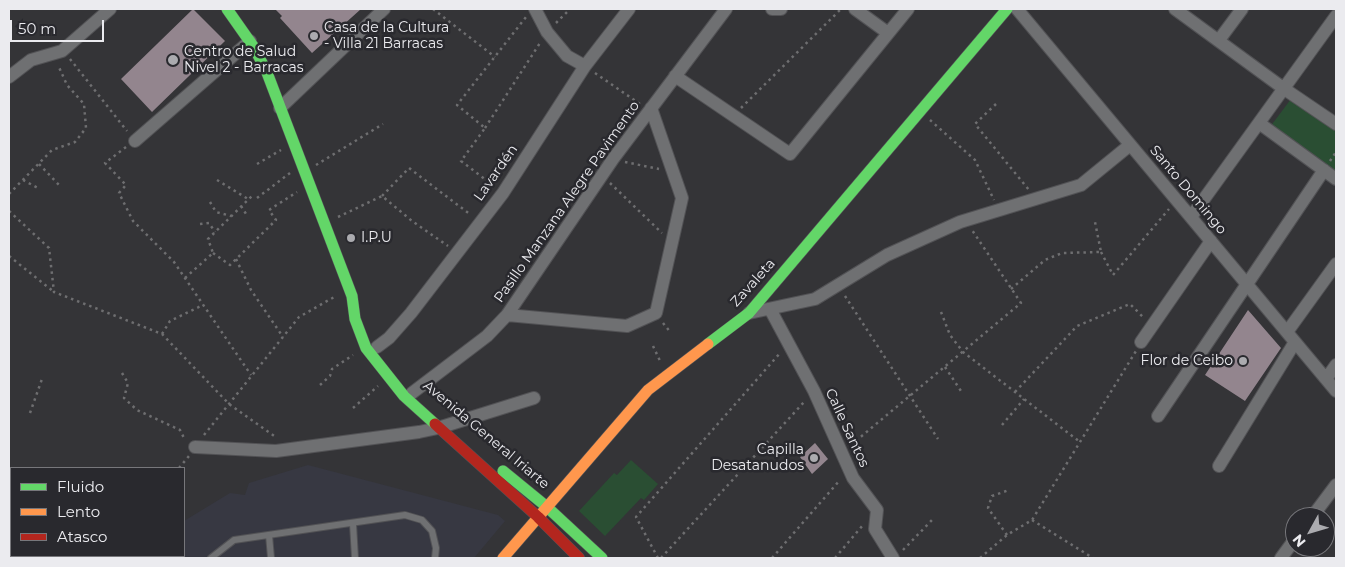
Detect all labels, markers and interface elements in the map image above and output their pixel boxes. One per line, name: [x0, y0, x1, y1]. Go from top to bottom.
scale bar: [12, 10, 106, 42]
text: 50 m: [18, 19, 56, 38]
place label: Casa de la Cultura - Villa 21 Barracas: [324, 20, 449, 52]
marker: Casa de la Cultura - Villa 21 Barracas: [308, 30, 320, 42]
place label: Centro de Salud Nivel 2 - Barracas: [184, 44, 304, 76]
marker: Centro de Salud Nivel 2 - Barracas: [166, 53, 180, 67]
street label: Pasillo Manzana Alegre Pavimento: [491, 98, 643, 306]
street label: Lavardén: [471, 142, 521, 204]
street label: Santo Domingo: [1146, 142, 1230, 238]
place label: I.P.U: [361, 230, 392, 246]
marker: I.P.U: [345, 232, 357, 244]
street label: Zavaleta: [727, 256, 779, 310]
place label: Flor de Ceibo: [1141, 353, 1233, 369]
marker: Flor de Ceibo: [1237, 355, 1249, 367]
street label: Avenida General Iriarte: [419, 377, 553, 493]
street label: Calle Santos: [821, 386, 873, 470]
place label: Capilla Desatanudos: [711, 442, 804, 474]
marker: Capilla Desatanudos: [808, 452, 820, 464]
legend: [10, 467, 185, 557]
text: Fluido: [57, 477, 104, 496]
text: Lento: [57, 502, 100, 521]
north arrow: [1285, 507, 1335, 557]
text: Atasco: [57, 527, 107, 546]
text: N: [1289, 531, 1310, 551]

